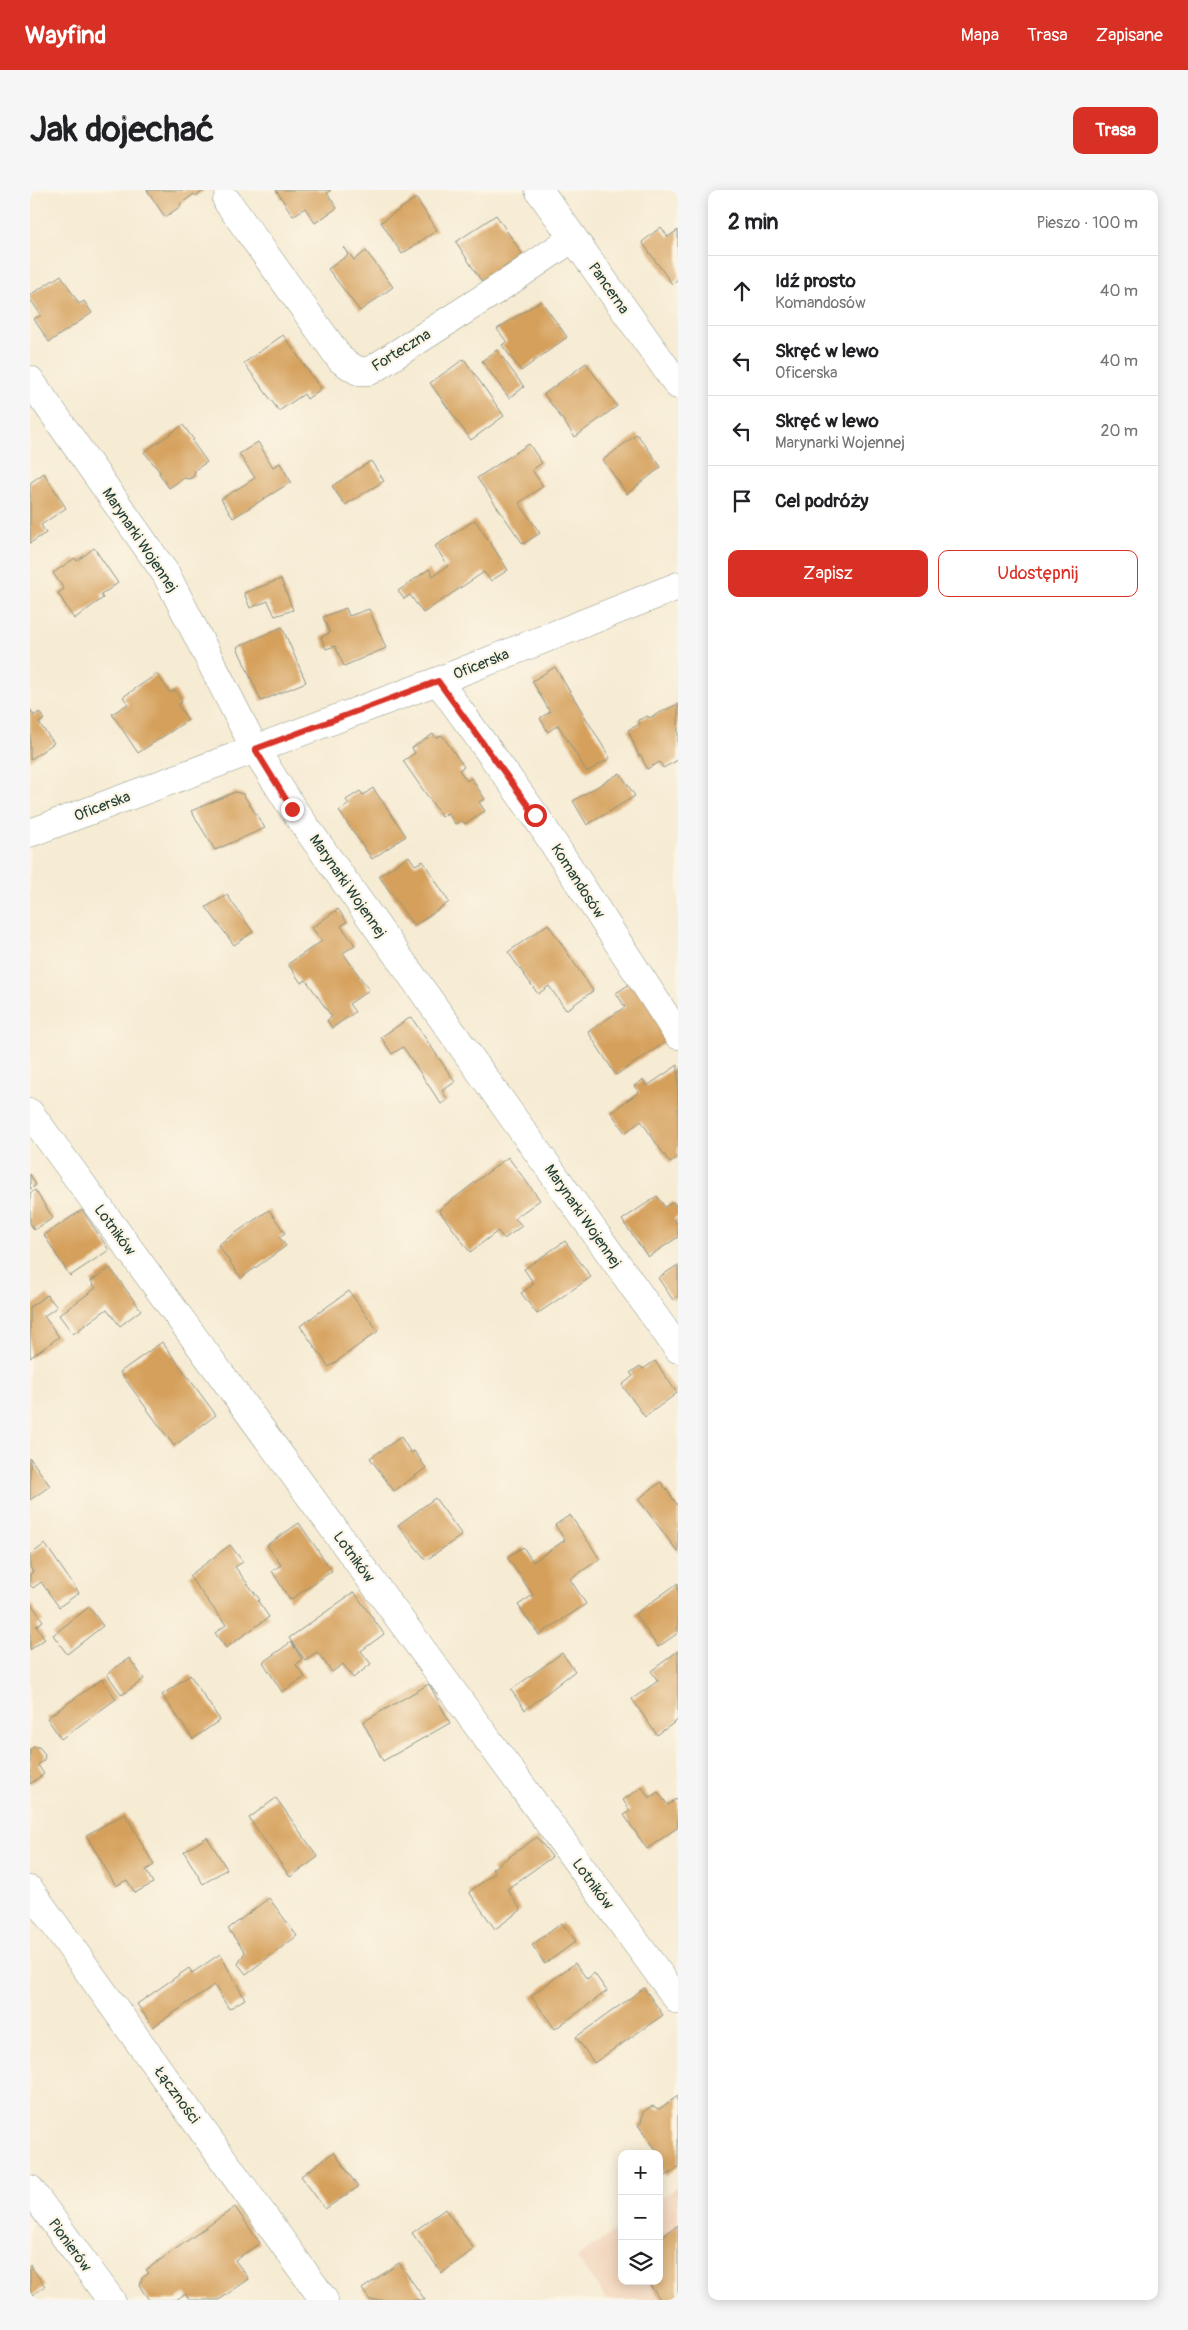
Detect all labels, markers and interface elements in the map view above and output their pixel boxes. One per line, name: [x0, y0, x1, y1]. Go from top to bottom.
text: Wayfind: [25, 21, 106, 50]
text: Mapa: [961, 24, 999, 47]
text: Trasa: [1027, 24, 1068, 47]
text: Zapisane: [1096, 24, 1163, 47]
button: Trasa: [1073, 107, 1158, 154]
text: Jak dojechać: [30, 108, 214, 152]
text: 2 min: [728, 209, 778, 236]
text: Pieszo · 100 m: [1036, 213, 1138, 233]
street label: Pancerna: [584, 259, 633, 318]
text: Idź prosto: [775, 269, 856, 293]
icon: ahead: [728, 277, 756, 305]
text: 40 m: [1100, 281, 1138, 301]
text: Komandosów: [775, 293, 866, 313]
street label: Forteczna: [368, 325, 434, 376]
text: Skręć w lewo: [775, 339, 879, 363]
icon: left: [728, 347, 756, 375]
text: 40 m: [1100, 351, 1138, 371]
text: Oficerska: [775, 363, 838, 383]
text: Skręć w lewo: [775, 409, 879, 433]
icon: left: [728, 417, 756, 445]
text: 20 m: [1100, 421, 1138, 441]
text: Marynarki Wojennej: [775, 433, 905, 453]
street label: Marynarki Wojennej: [98, 484, 182, 596]
icon: arrive: [728, 487, 756, 515]
text: Cel podróży: [775, 489, 868, 513]
button: Zapisz: [728, 550, 928, 597]
button: Udostępnij: [938, 550, 1138, 597]
street label: Oficerska: [450, 645, 512, 684]
street label: Oficerska: [71, 787, 133, 826]
route end: [281, 798, 304, 821]
route start: [524, 804, 547, 827]
street label: Marynarki Wojennej: [305, 831, 390, 942]
street label: Komandosów: [546, 840, 609, 922]
street label: Marynarki Wojennej: [540, 1161, 625, 1272]
street label: Lotników: [90, 1201, 139, 1259]
street label: Lotników: [329, 1528, 378, 1586]
street label: Lotników: [568, 1855, 617, 1913]
street label: Łączności: [149, 2062, 204, 2128]
map controls: [618, 2150, 663, 2285]
button: +: [618, 2150, 663, 2195]
button: −: [618, 2195, 663, 2240]
street label: Pionierów: [44, 2215, 95, 2276]
button: layers: [618, 2240, 663, 2285]

